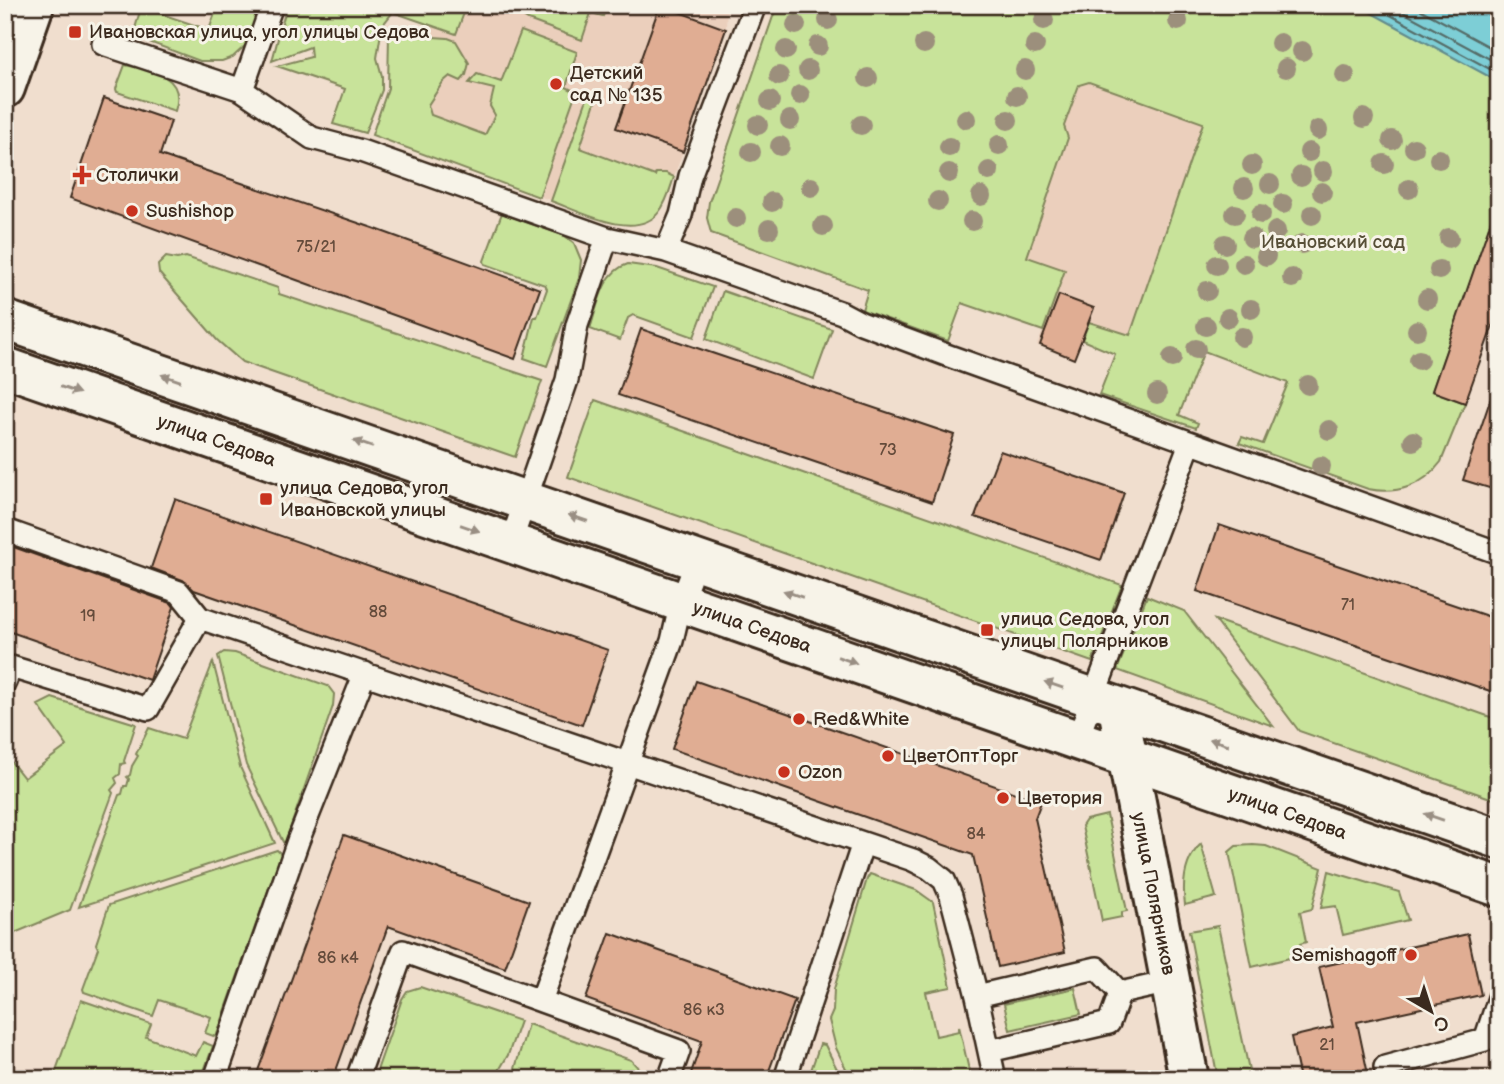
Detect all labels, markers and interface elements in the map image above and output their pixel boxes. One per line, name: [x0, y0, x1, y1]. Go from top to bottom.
place label: Ивановская улица, угол улицы Седова: [89, 21, 430, 44]
marker: Ивановская улица, угол улицы Седова: [67, 24, 83, 40]
place label: Детский сад № 135: [570, 62, 663, 107]
marker: Детский сад № 135: [548, 76, 564, 92]
place label: Столички: [96, 164, 179, 187]
marker: Столички: [74, 167, 90, 183]
place label: Sushishop: [146, 200, 234, 223]
marker: Sushishop: [124, 203, 140, 219]
park label: Ивановский сад: [1261, 231, 1405, 254]
house number: 75/21: [296, 238, 336, 257]
one-way arrow: [160, 372, 181, 383]
one-way arrow: [59, 385, 80, 396]
street label: улица Седова: [154, 409, 279, 472]
one-way arrow: [352, 438, 373, 449]
house number: 73: [879, 441, 897, 460]
place label: улица Седова, угол Ивановской улицы: [280, 477, 449, 522]
marker: улица Седова, угол Ивановской улицы: [258, 491, 274, 507]
one-way arrow: [568, 512, 589, 523]
one-way arrow: [460, 523, 481, 534]
one-way arrow: [782, 588, 803, 599]
street label: улица Седова: [690, 596, 814, 658]
house number: 71: [1341, 596, 1355, 615]
house number: 88: [369, 603, 387, 622]
house number: 19: [80, 607, 96, 626]
place label: улица Седова, угол улицы Полярников: [1001, 608, 1170, 653]
marker: улица Седова, угол улицы Полярников: [979, 622, 995, 638]
one-way arrow: [836, 655, 857, 666]
one-way arrow: [1043, 679, 1064, 690]
place label: Red&White: [813, 708, 909, 731]
marker: Red&White: [791, 711, 807, 727]
one-way arrow: [1209, 736, 1230, 747]
place label: ЦветОптТорг: [902, 745, 1019, 768]
marker: ЦветОптТорг: [880, 748, 896, 764]
place label: Ozon: [798, 761, 843, 784]
marker: Ozon: [776, 764, 792, 780]
street label: улица Седова: [1225, 782, 1350, 845]
place label: Цветория: [1017, 787, 1102, 810]
marker: Цветория: [995, 790, 1011, 806]
street label: улица Полярников: [1127, 811, 1180, 977]
one-way arrow: [1424, 811, 1445, 822]
house number: 84: [966, 825, 986, 844]
place label: Semishagoff: [1291, 944, 1398, 967]
marker: Semishagoff: [1403, 947, 1419, 963]
house number: 86 к4: [317, 949, 359, 968]
north arrow: [1396, 976, 1466, 1046]
house number: 86 к3: [683, 1001, 725, 1020]
text: С: [1428, 1010, 1453, 1036]
house number: 21: [1319, 1036, 1335, 1055]

